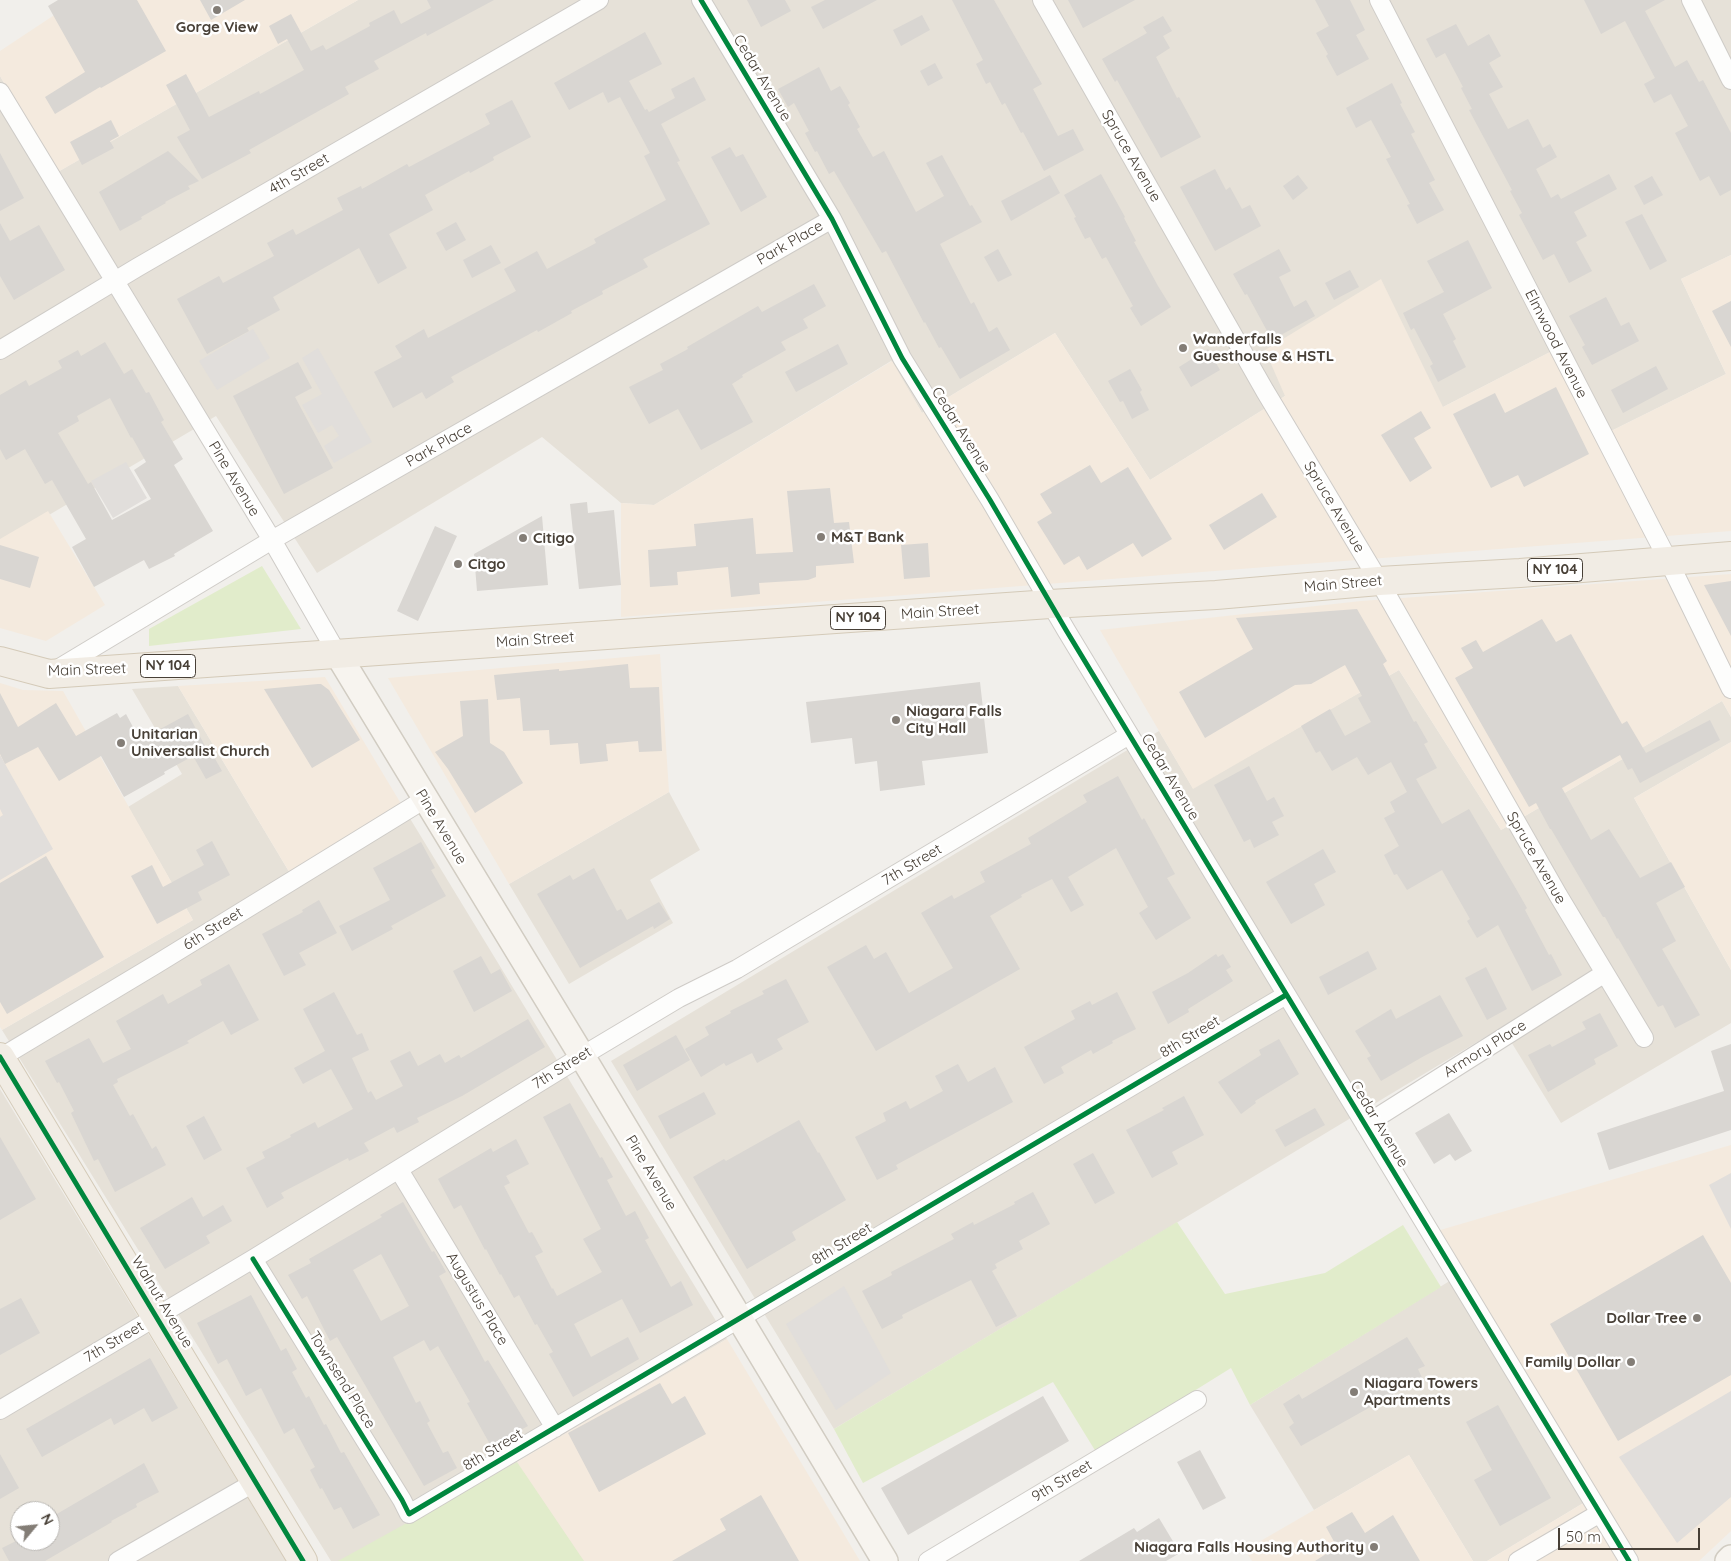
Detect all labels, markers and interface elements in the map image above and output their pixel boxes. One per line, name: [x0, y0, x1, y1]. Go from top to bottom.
marker: Gorge View: [211, 4, 223, 16]
place label: Gorge View: [176, 18, 258, 36]
street label: Cedar Avenue: [729, 32, 795, 124]
street label: Spruce Avenue: [1097, 107, 1165, 205]
street label: 4th Street: [266, 150, 332, 198]
street label: Park Place: [754, 217, 826, 269]
street label: Elmwood Avenue: [1521, 287, 1591, 401]
place label: Wanderfalls Guesthouse & HSTL: [1193, 330, 1334, 365]
marker: Wanderfalls Guesthouse & HSTL: [1177, 342, 1189, 354]
street label: Cedar Avenue: [928, 384, 994, 476]
street label: Park Place: [403, 419, 475, 471]
street label: Pine Avenue: [204, 438, 264, 520]
street label: Spruce Avenue: [1300, 458, 1368, 556]
place label: M&T Bank: [831, 528, 904, 546]
place label: Citigo: [533, 529, 574, 547]
marker: M&T Bank: [815, 531, 827, 543]
marker: Citigo: [517, 532, 529, 544]
place label: Citgo: [468, 555, 506, 573]
marker: Citgo: [452, 558, 464, 570]
road number: NY 104: [1528, 558, 1582, 582]
street label: Main Street: [1303, 572, 1383, 596]
street label: Main Street: [900, 600, 980, 624]
road number: NY 104: [830, 606, 886, 630]
street label: Main Street: [495, 628, 575, 652]
road number: NY 104: [140, 654, 196, 678]
street label: Main Street: [47, 660, 127, 680]
place label: Niagara Falls City Hall: [906, 702, 1002, 737]
marker: Niagara Falls City Hall: [890, 714, 902, 726]
place label: Unitarian Universalist Church: [131, 725, 269, 760]
street label: Cedar Avenue: [1137, 731, 1203, 823]
marker: Unitarian Universalist Church: [115, 737, 127, 749]
street label: Pine Avenue: [411, 786, 471, 868]
street label: Spruce Avenue: [1502, 809, 1570, 907]
street label: 7th Street: [879, 840, 945, 890]
street label: 6th Street: [180, 904, 246, 954]
street label: 8th Street: [1157, 1012, 1223, 1062]
street label: Armory Place: [1440, 1016, 1530, 1082]
street label: 7th Street: [529, 1043, 595, 1093]
street label: Cedar Avenue: [1346, 1078, 1412, 1170]
street label: Pine Avenue: [621, 1132, 681, 1214]
street label: 8th Street: [809, 1219, 875, 1269]
street label: Augustus Place: [442, 1249, 512, 1349]
street label: Walnut Avenue: [127, 1253, 197, 1351]
place label: Dollar Tree: [1606, 1309, 1687, 1327]
marker: Dollar Tree: [1691, 1312, 1703, 1324]
street label: 7th Street: [81, 1317, 147, 1367]
street label: Townsend Place: [305, 1328, 379, 1432]
place label: Family Dollar: [1525, 1353, 1621, 1371]
marker: Family Dollar: [1625, 1356, 1637, 1368]
place label: Niagara Towers Apartments: [1364, 1374, 1478, 1409]
marker: Niagara Towers Apartments: [1348, 1386, 1360, 1398]
street label: 8th Street: [460, 1425, 526, 1475]
street label: 9th Street: [1029, 1456, 1095, 1506]
north arrow: [10, 1501, 60, 1551]
text: N: [37, 1511, 58, 1528]
scale bar: [1561, 1518, 1704, 1550]
text: 50 m: [1566, 1527, 1601, 1546]
place label: Niagara Falls Housing Authority: [1134, 1538, 1364, 1556]
marker: Niagara Falls Housing Authority: [1368, 1541, 1380, 1553]

